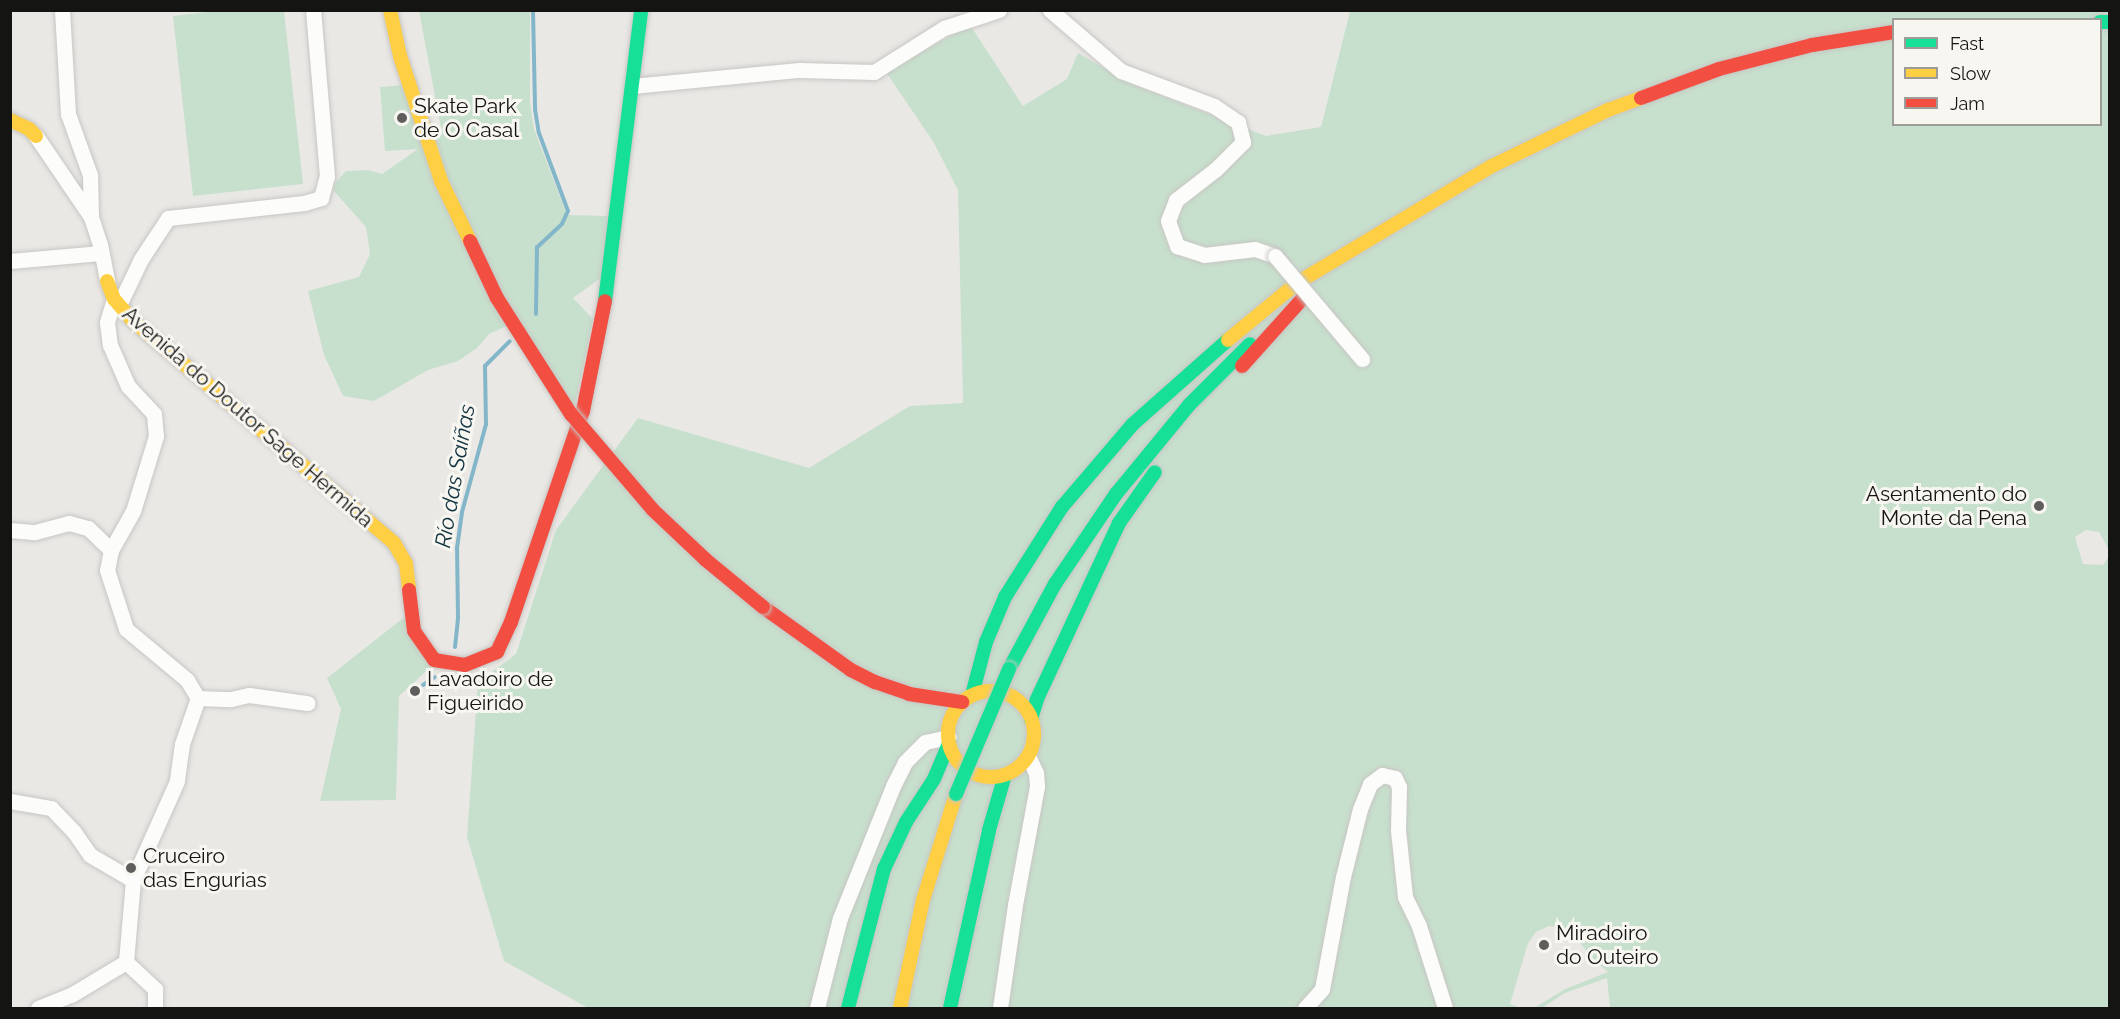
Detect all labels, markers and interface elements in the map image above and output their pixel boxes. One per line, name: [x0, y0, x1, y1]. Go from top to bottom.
legend: [1892, 18, 2102, 126]
text: Fast: [1950, 33, 1984, 54]
text: Slow: [1950, 63, 1991, 84]
place label: Skate Park de O Casal: [414, 93, 519, 143]
text: Jam: [1950, 93, 1985, 114]
marker: Skate Park de O Casal: [395, 111, 409, 125]
street label: Avenida do Doutor Sage Hermida: [117, 301, 379, 533]
water label: Río das Saíñas: [429, 402, 481, 550]
place label: Asentamento do Monte da Pena: [1866, 481, 2027, 531]
marker: Asentamento do Monte da Pena: [2032, 499, 2046, 513]
place label: Lavadoiro de Figueirido: [427, 666, 553, 716]
marker: Lavadoiro de Figueirido: [408, 684, 422, 698]
place label: Cruceiro das Engurias: [143, 843, 267, 893]
marker: Cruceiro das Engurias: [124, 861, 138, 875]
place label: Miradoiro do Outeiro: [1556, 920, 1658, 970]
marker: Miradoiro do Outeiro: [1537, 938, 1551, 952]

